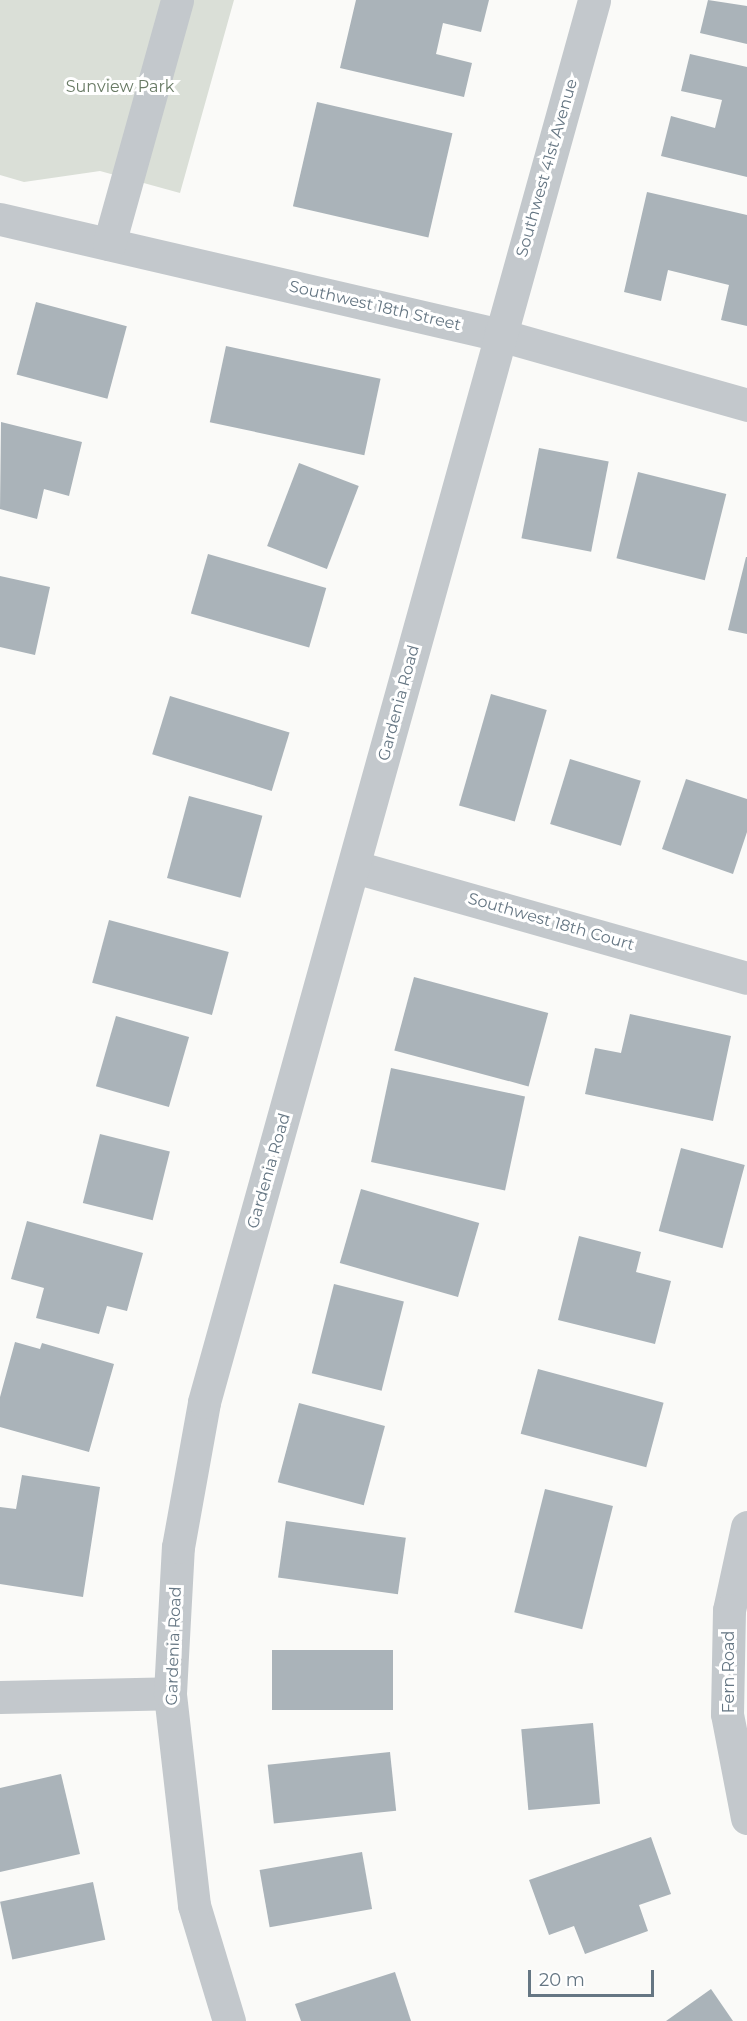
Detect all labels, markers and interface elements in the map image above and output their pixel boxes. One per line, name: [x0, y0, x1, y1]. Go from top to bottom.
park label: Sunview Park: [66, 77, 174, 97]
street label: Southwest 41st Avenue: [512, 77, 582, 259]
street label: Southwest 18th Street: [287, 277, 463, 335]
street label: Gardenia Road: [374, 643, 424, 763]
street label: Southwest 18th Court: [466, 889, 636, 955]
street label: Gardenia Road: [243, 1111, 295, 1231]
street label: Gardenia Road: [162, 1586, 186, 1706]
street label: Fern Road: [719, 1631, 739, 1713]
scale bar: [531, 1958, 657, 1996]
text: 20 m: [539, 1969, 585, 1991]

